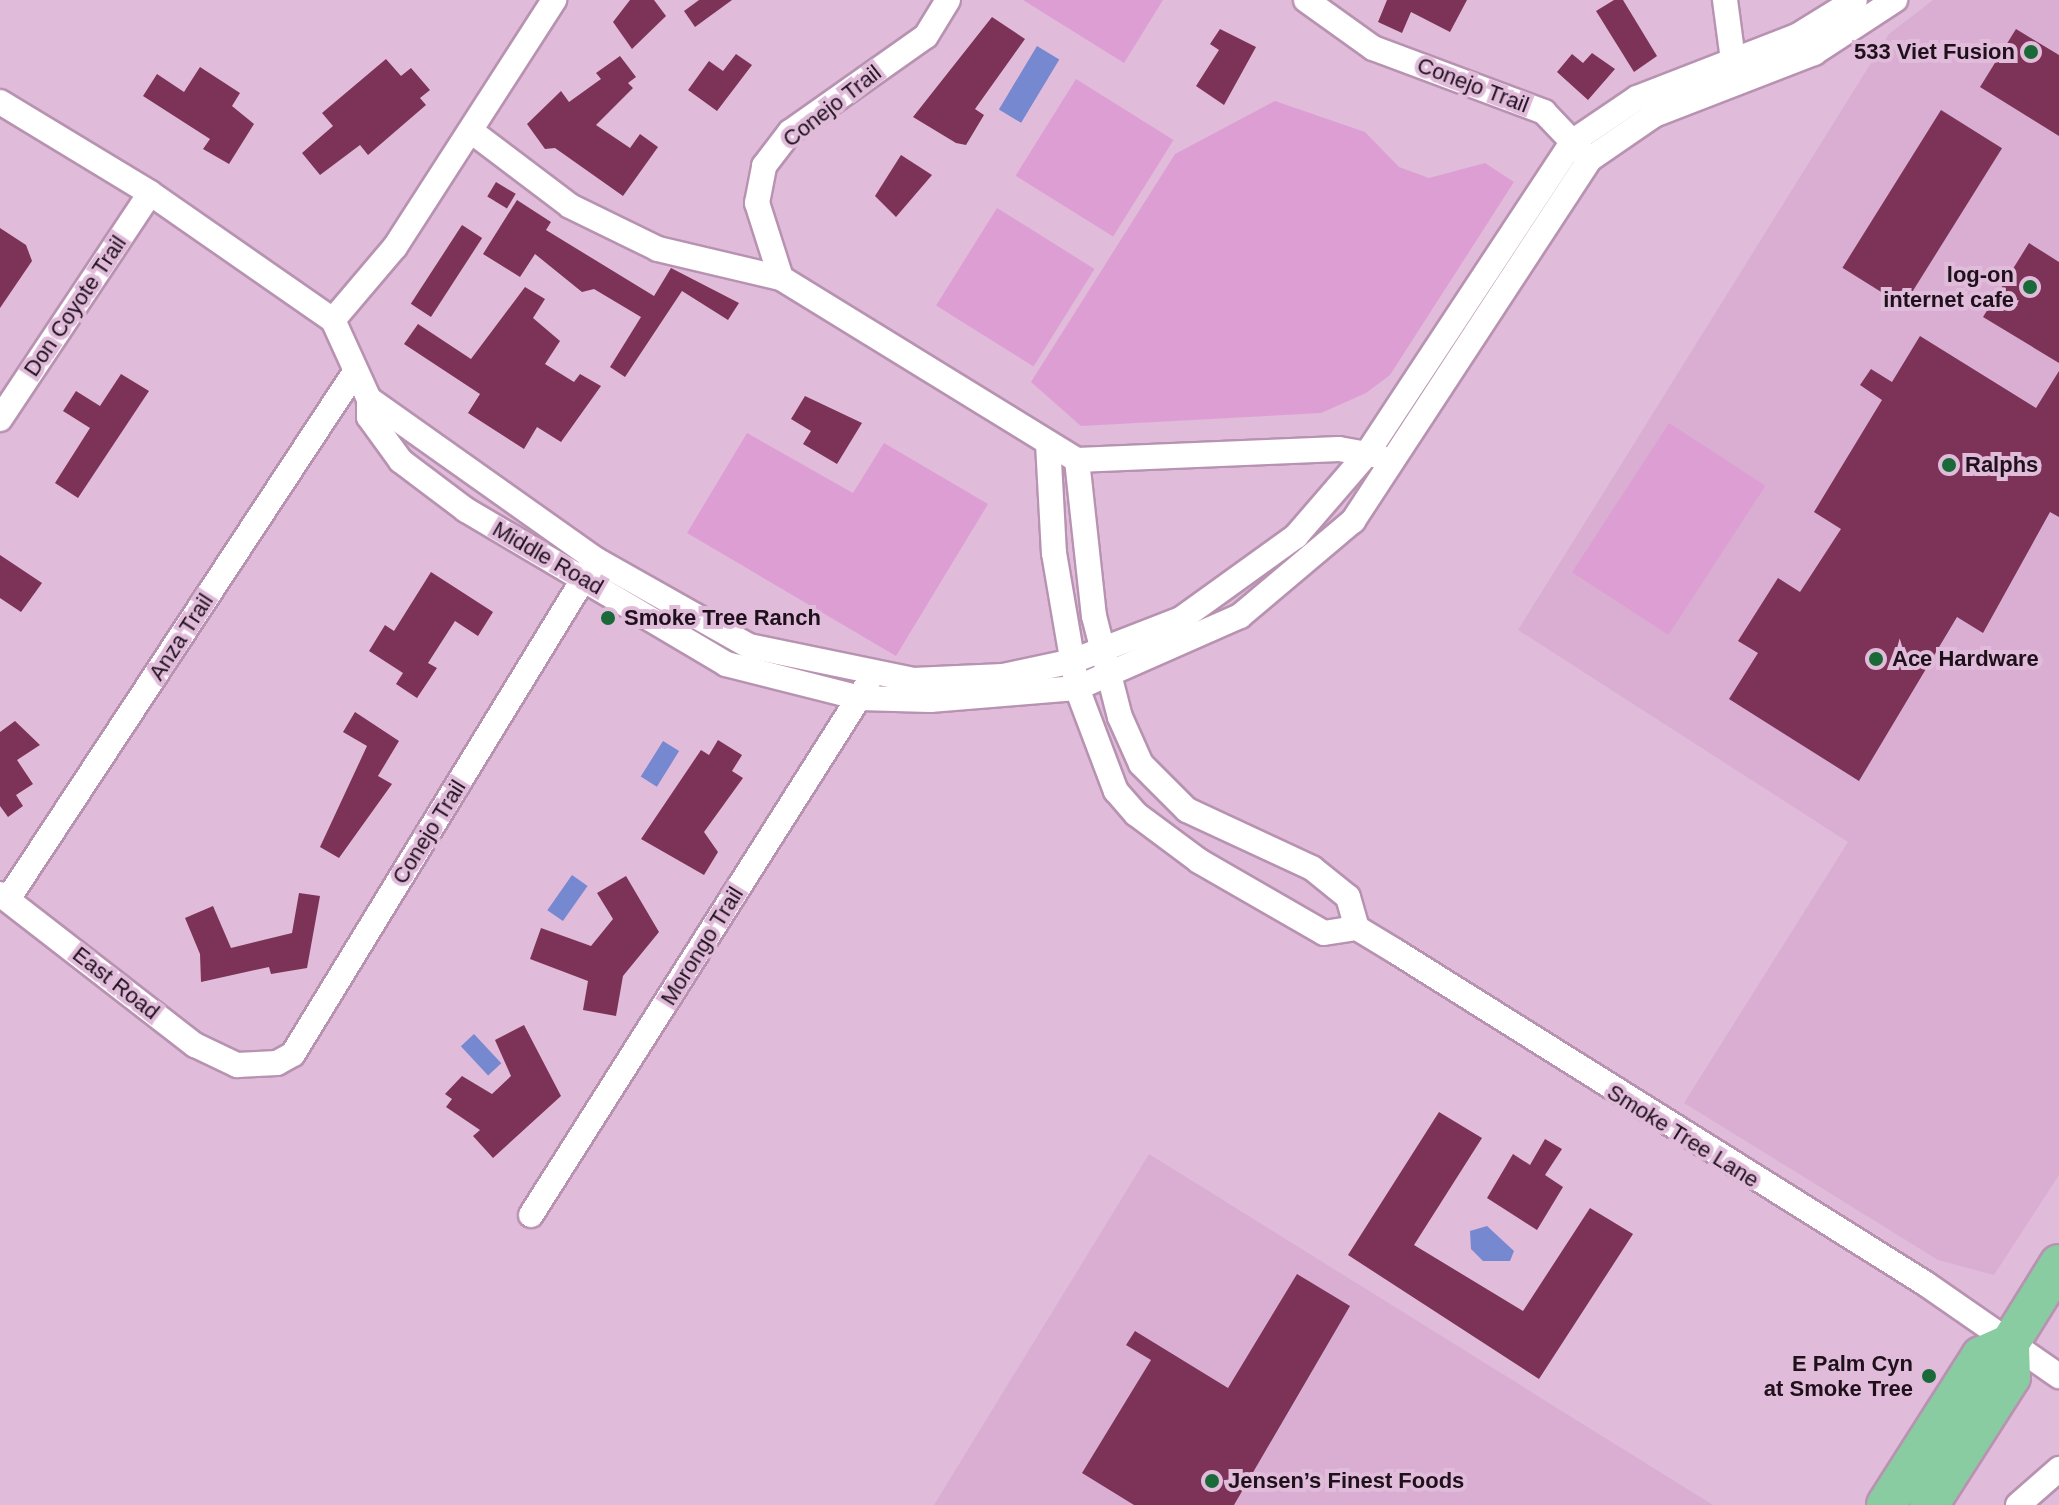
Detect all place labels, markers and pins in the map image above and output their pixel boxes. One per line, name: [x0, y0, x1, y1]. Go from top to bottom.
place label: 533 Viet Fusion: [1854, 39, 2015, 65]
marker: 533 Viet Fusion: [2022, 43, 2040, 61]
place label: log-on internet cafe: [1883, 261, 2014, 312]
marker: log-on internet cafe: [2021, 278, 2039, 296]
place label: Ralphs: [1965, 452, 2038, 478]
marker: Ralphs: [1940, 456, 1958, 474]
place label: Smoke Tree Ranch: [624, 605, 821, 631]
marker: Smoke Tree Ranch: [599, 609, 617, 627]
place label: Ace Hardware: [1892, 646, 2039, 672]
marker: Ace Hardware: [1867, 650, 1885, 668]
place label: E Palm Cyn at Smoke Tree: [1764, 1350, 1913, 1402]
marker: E Palm Cyn at Smoke Tree: [1920, 1367, 1938, 1385]
place label: Jensen’s Finest Foods: [1228, 1468, 1464, 1494]
marker: Jensen’s Finest Foods: [1203, 1472, 1221, 1490]

